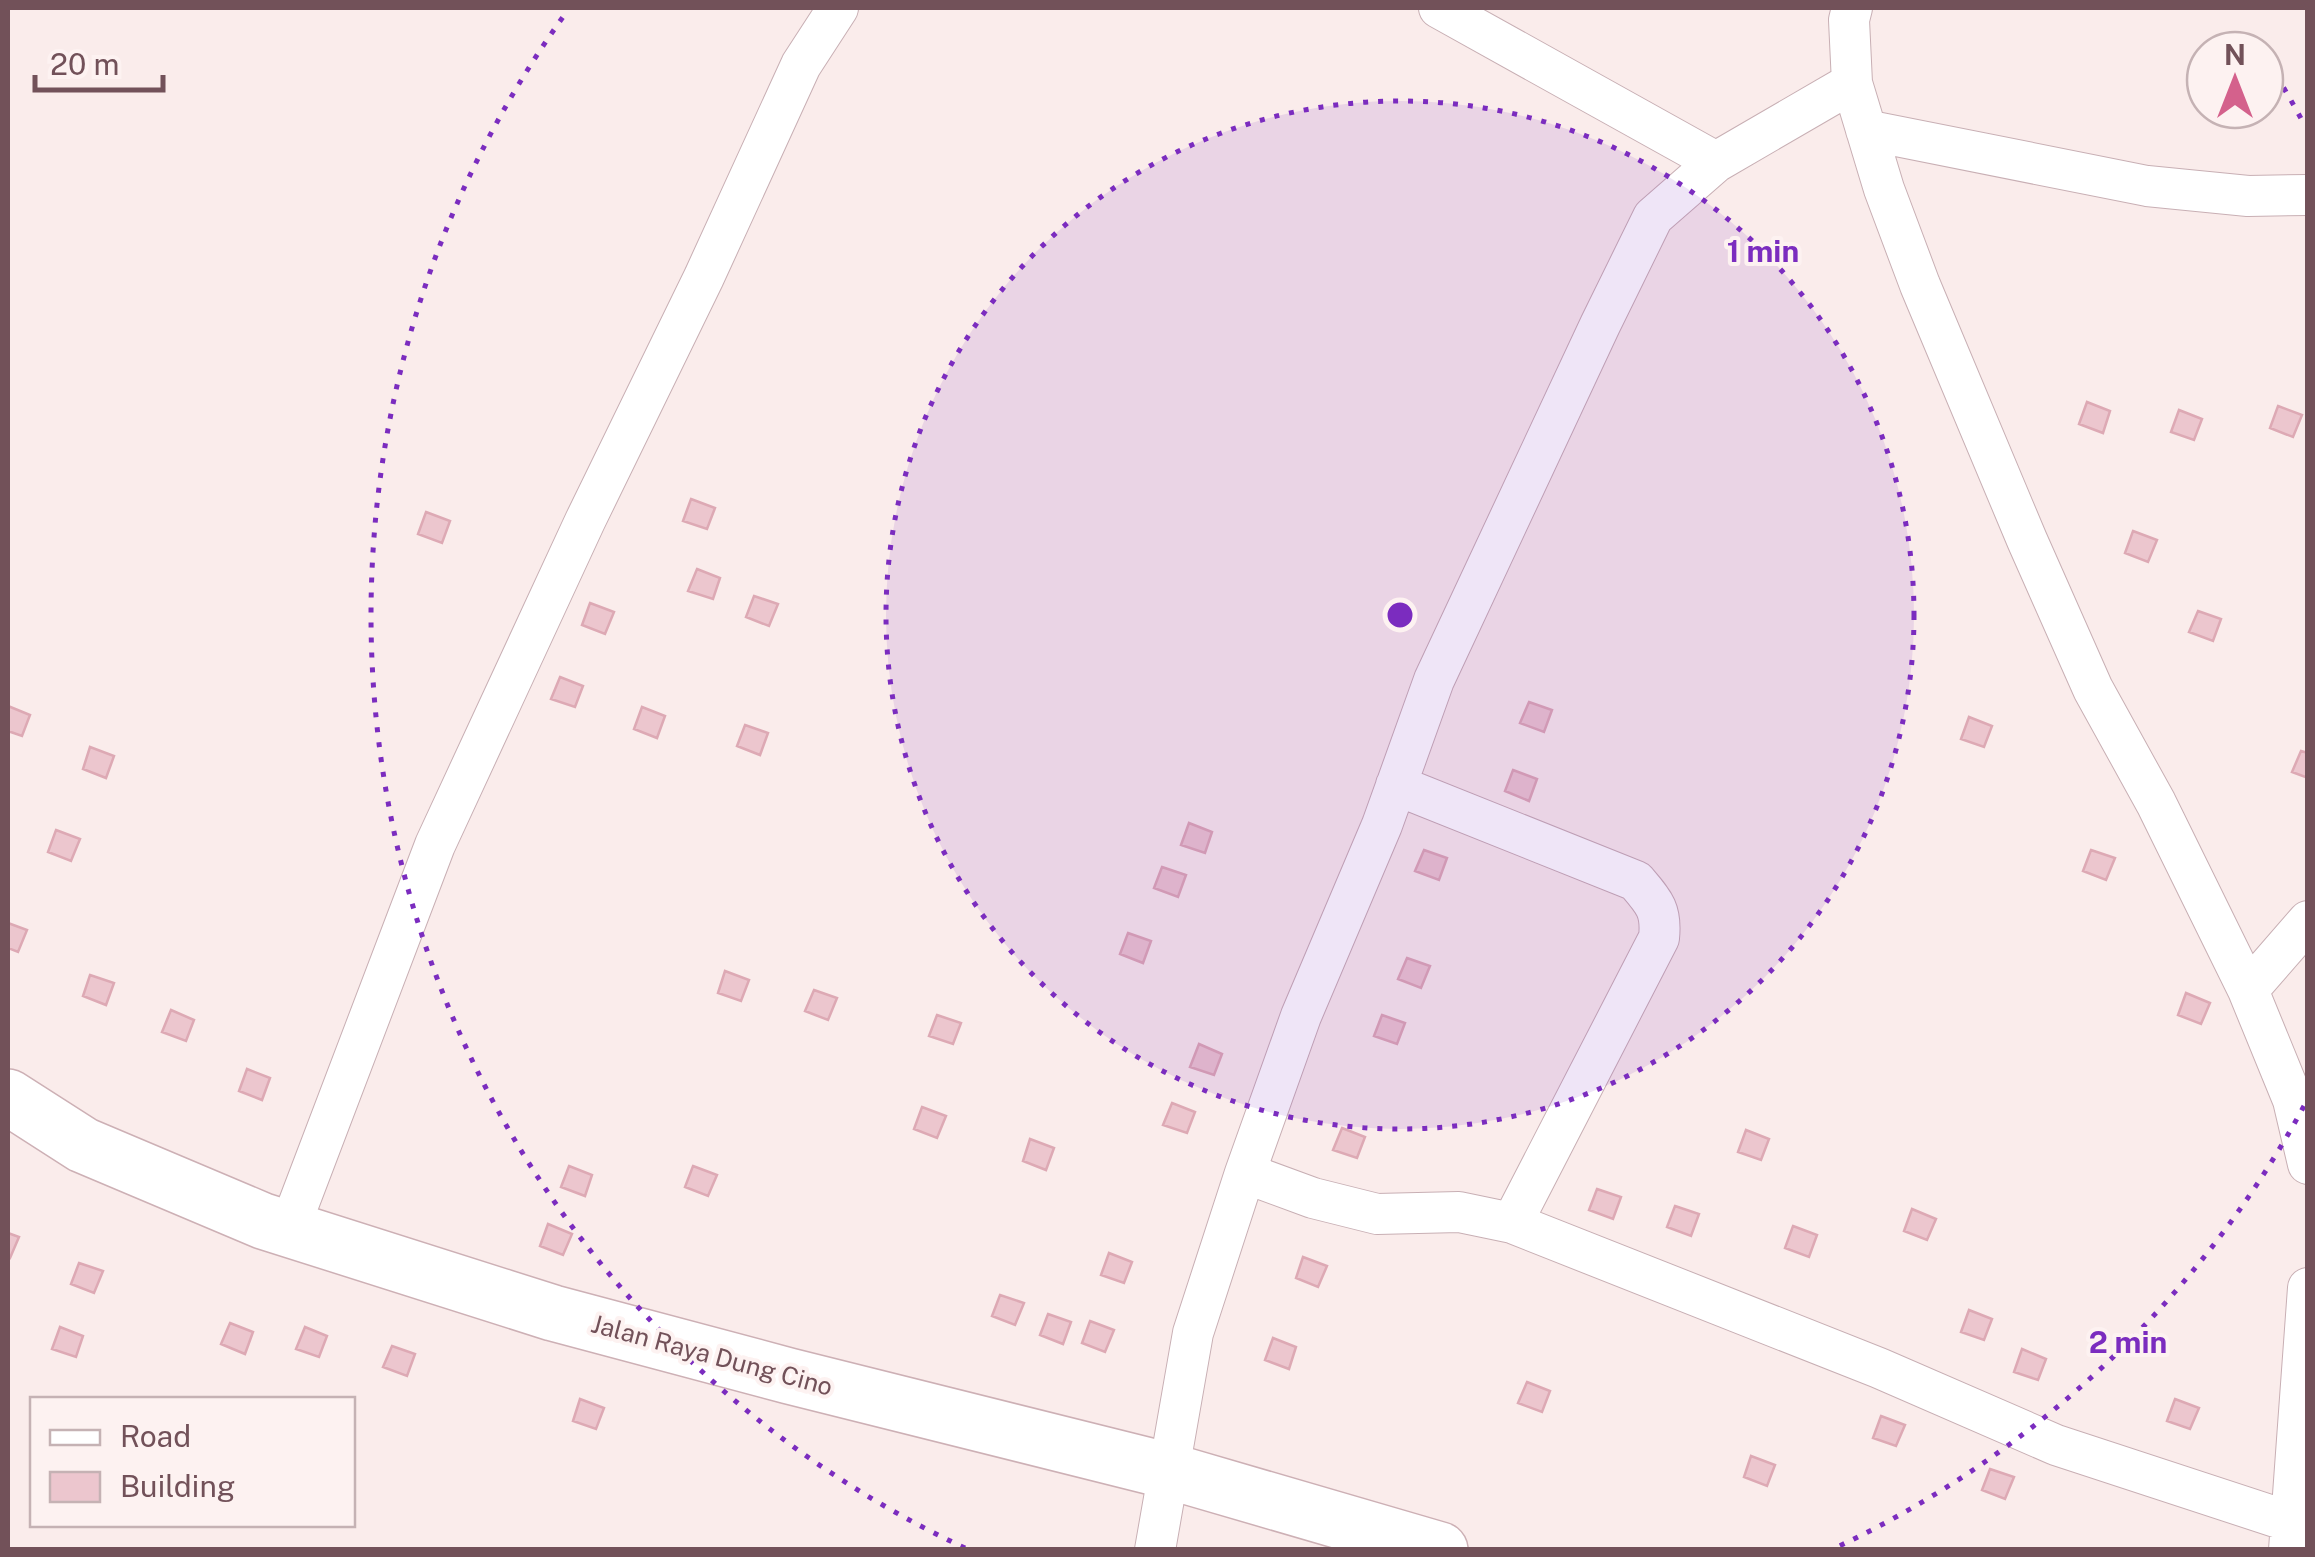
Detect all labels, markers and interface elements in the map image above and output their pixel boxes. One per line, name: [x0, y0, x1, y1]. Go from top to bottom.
scale bar: [35, 30, 162, 92]
north arrow: [2185, 30, 2285, 130]
text: N: [2224, 38, 2246, 71]
text: 20 m: [50, 46, 119, 82]
text: 1 min: [1727, 233, 1799, 269]
centre of rings: [1382, 597, 1418, 633]
street label: Jalan Raya Dung Cino: [588, 1308, 836, 1402]
text: 2 min: [2089, 1324, 2167, 1360]
legend: [30, 1397, 355, 1527]
text: Road: [120, 1418, 191, 1454]
text: Building: [120, 1468, 235, 1504]

